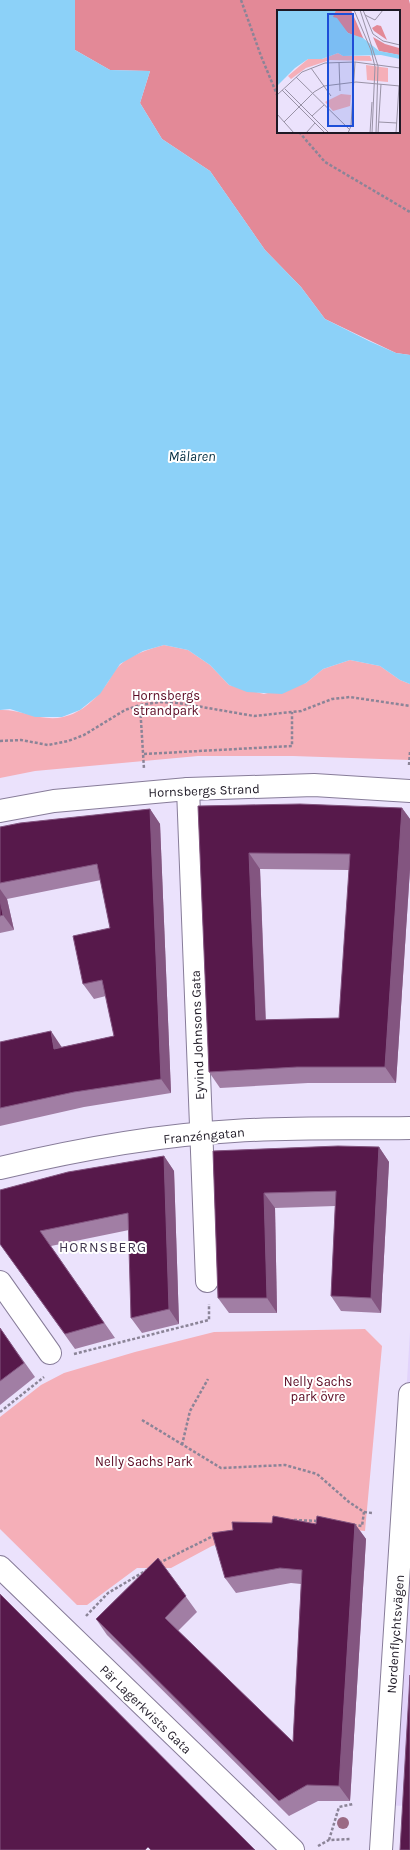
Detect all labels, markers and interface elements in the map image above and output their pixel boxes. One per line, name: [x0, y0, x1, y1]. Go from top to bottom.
inset map: [277, 10, 400, 133]
water label: Mälaren: [168, 448, 216, 465]
park label: Hornsbergs strandpark: [132, 688, 200, 718]
street label: Hornsbergs Strand: [148, 781, 260, 800]
street label: Eyvind Johnsons Gata: [188, 970, 207, 1100]
street label: Franzéngatan: [163, 1124, 245, 1147]
district label: HORNSBERG: [59, 1239, 147, 1256]
park label: Nelly Sachs park övre: [284, 1374, 352, 1404]
park label: Nelly Sachs Park: [95, 1454, 193, 1469]
street label: Nordenflychtsvägen: [384, 1574, 407, 1694]
street label: Pär Lagerkvists Gata: [97, 1662, 194, 1757]

